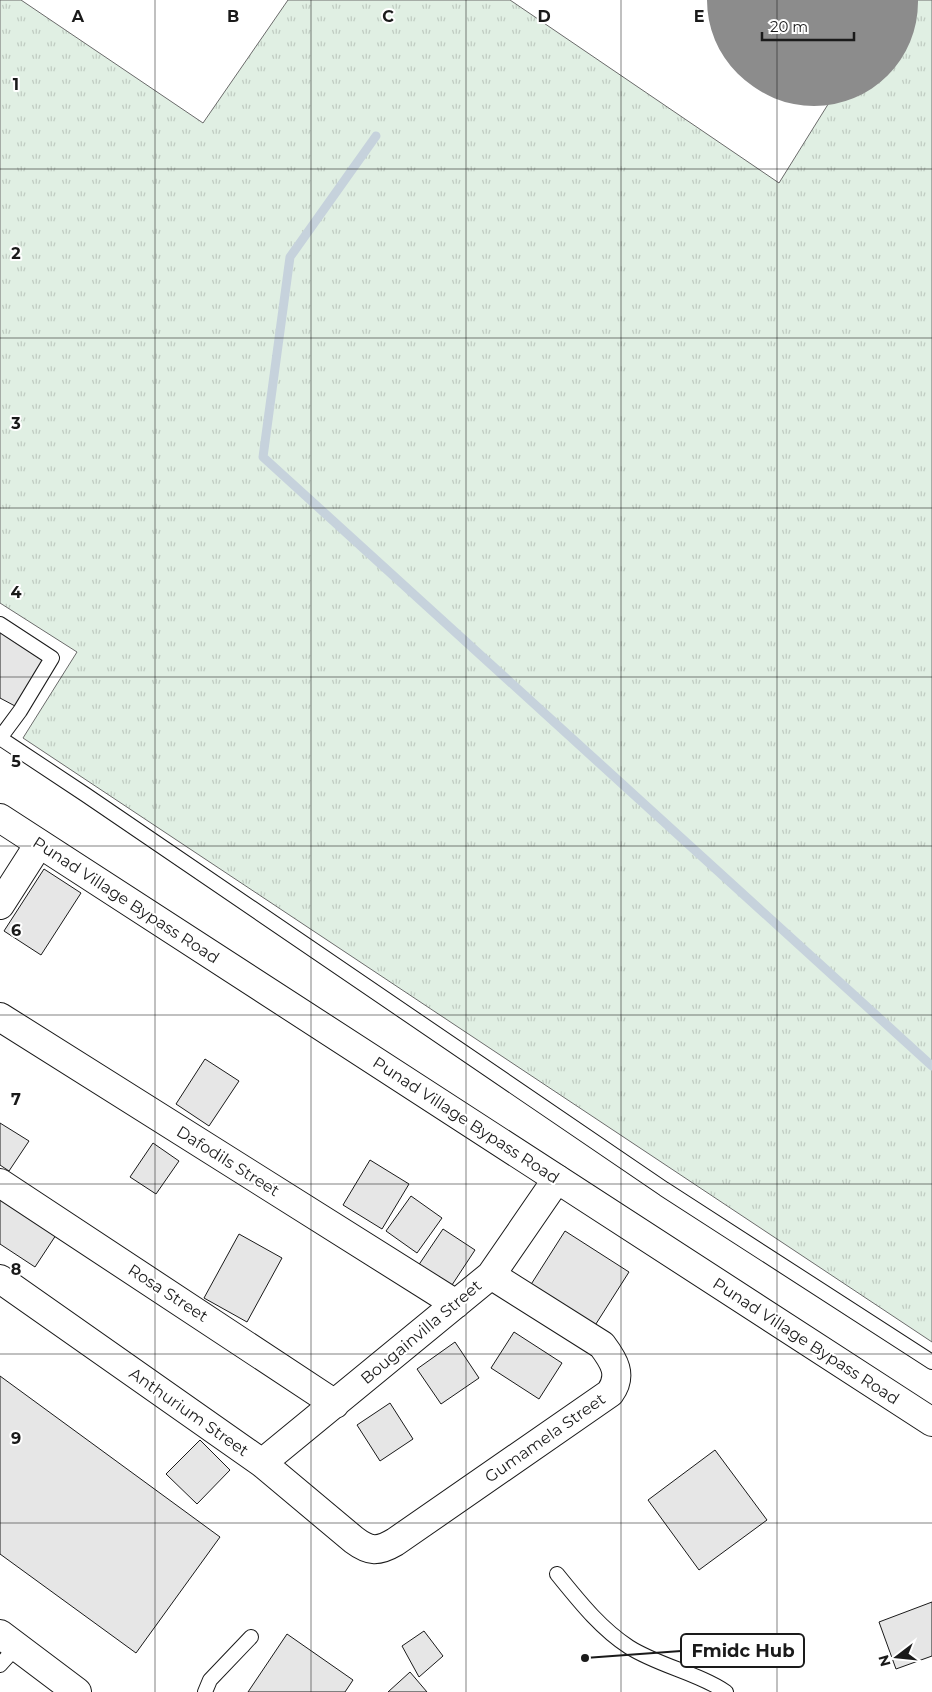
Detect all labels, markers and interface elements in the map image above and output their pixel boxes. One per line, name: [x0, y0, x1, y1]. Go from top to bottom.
text: A: [71, 7, 85, 26]
text: B: [227, 7, 239, 26]
text: C: [382, 7, 394, 26]
text: D: [537, 7, 551, 26]
text: E: [694, 7, 704, 26]
scale bar: [762, 10, 854, 42]
text: 20 m: [770, 17, 808, 36]
text: 1: [13, 75, 19, 94]
text: 2: [11, 244, 21, 263]
text: 3: [10, 414, 21, 433]
text: 4: [10, 583, 22, 602]
text: 5: [11, 752, 21, 771]
street label: Punad Village Bypass Road: [29, 833, 223, 967]
text: 6: [11, 921, 21, 940]
street label: Punad Village Bypass Road: [369, 1053, 563, 1187]
text: 7: [11, 1090, 21, 1109]
street label: Dafodils Street: [173, 1122, 283, 1201]
text: 8: [11, 1260, 21, 1279]
street label: Rosa Street: [124, 1260, 212, 1326]
street label: Punad Village Bypass Road: [709, 1274, 903, 1408]
street label: Bougainvilla Street: [357, 1276, 486, 1388]
street label: Anthurium Street: [126, 1364, 253, 1461]
street label: Gumamela Street: [481, 1389, 609, 1487]
text: 9: [11, 1429, 21, 1448]
north arrow: [872, 1632, 922, 1682]
callout: Fmidc Hub: [681, 1634, 804, 1667]
text: Fmidc Hub: [691, 1640, 795, 1662]
text: N: [874, 1653, 895, 1669]

